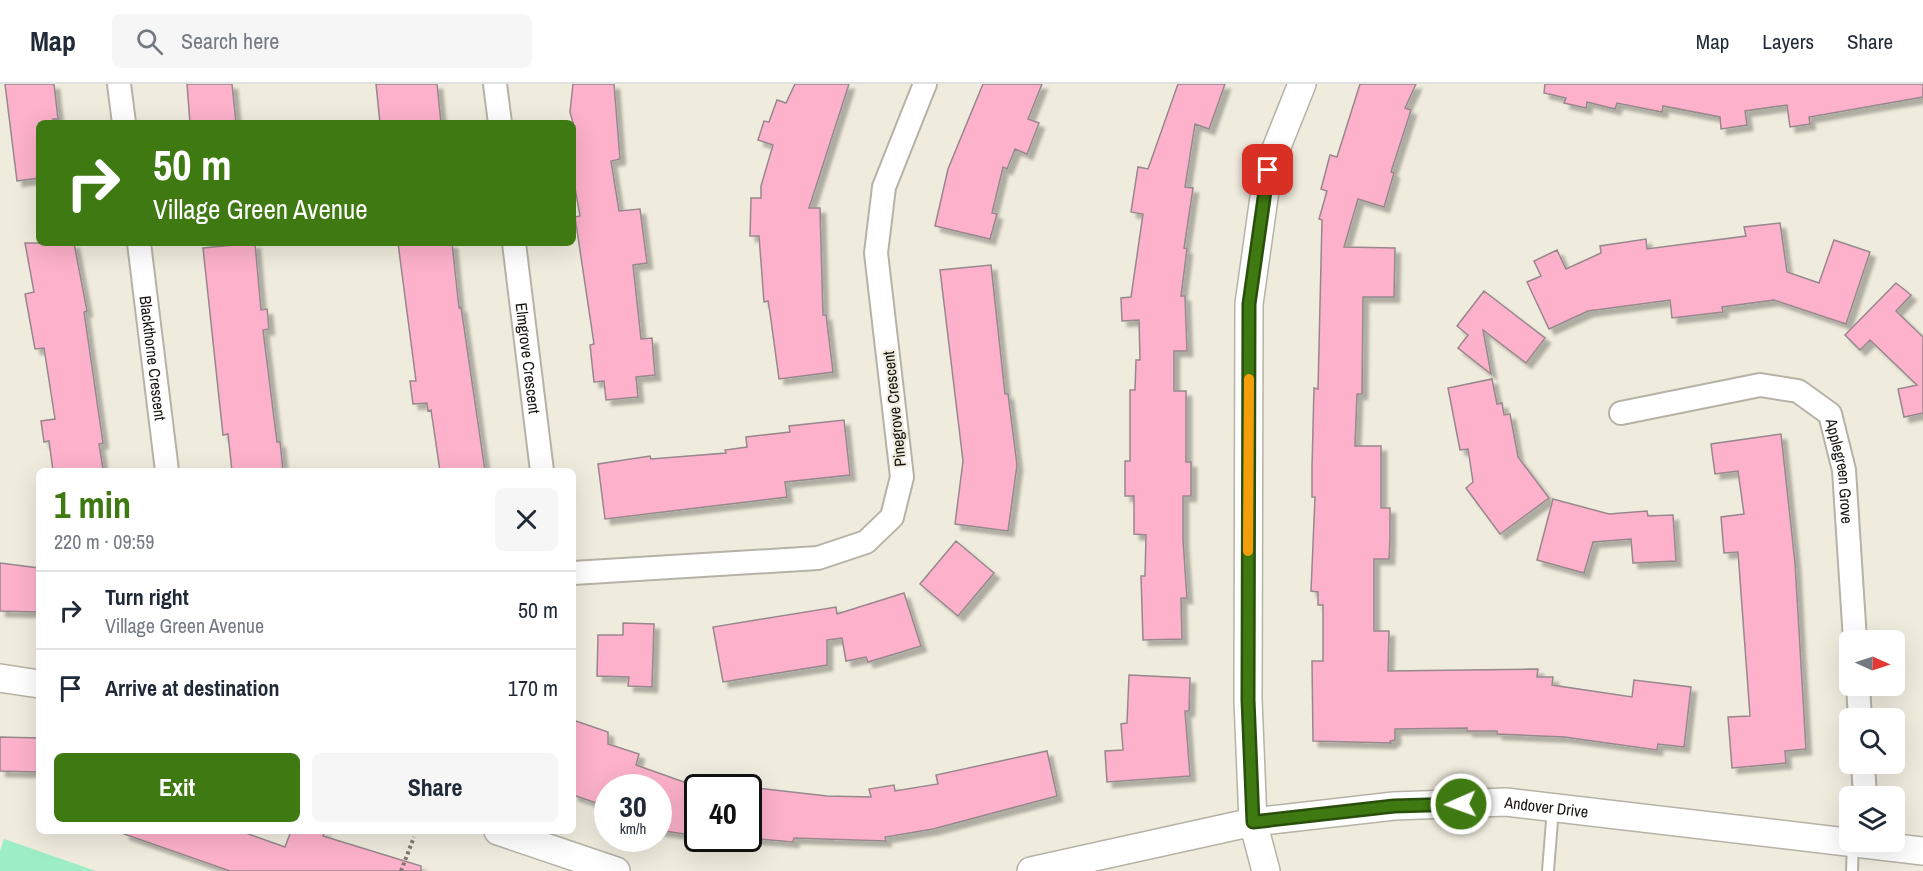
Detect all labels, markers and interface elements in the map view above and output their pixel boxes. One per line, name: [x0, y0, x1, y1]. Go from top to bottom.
search box: [112, 14, 532, 68]
text: Map: [30, 22, 76, 60]
icon: search: [133, 25, 166, 58]
text: Search here: [181, 26, 279, 56]
text: Map: [1696, 27, 1729, 56]
text: Layers: [1762, 27, 1814, 56]
text: Share: [1847, 27, 1893, 56]
text: 50 m: [153, 137, 232, 193]
icon: right: [54, 144, 132, 222]
pin: [1242, 144, 1293, 195]
icon: arrive: [1251, 153, 1284, 186]
text: Village Green Avenue: [153, 191, 368, 227]
street label: Blackthorne Crescent: [135, 295, 172, 422]
street label: Elmgrove Crescent: [510, 301, 546, 415]
street label: Pinegrove Crescent: [877, 350, 911, 468]
street label: Applegreen Grove: [1820, 415, 1858, 524]
text: 1 min: [54, 481, 131, 529]
button: close: [495, 488, 558, 551]
text: 220 m · 09:59: [54, 528, 154, 555]
text: Turn right: [105, 582, 189, 612]
icon: right: [54, 594, 87, 627]
text: 50 m: [518, 595, 558, 625]
text: Village Green Avenue: [105, 612, 264, 639]
north arrow: [1839, 630, 1905, 696]
map controls: [1839, 630, 1905, 852]
icon: arrive: [54, 672, 87, 705]
text: Arrive at destination: [105, 673, 279, 703]
text: 170 m: [508, 673, 558, 703]
button: search: [1839, 708, 1905, 774]
button: Exit: [54, 753, 300, 822]
button: Share: [312, 753, 558, 822]
position arrow: [1429, 772, 1493, 836]
speed limit sign: 40: [684, 774, 762, 852]
text: 30: [619, 786, 647, 826]
button: layers: [1839, 786, 1905, 852]
street label: Andover Drive: [1502, 791, 1589, 823]
text: km/h: [620, 818, 646, 839]

